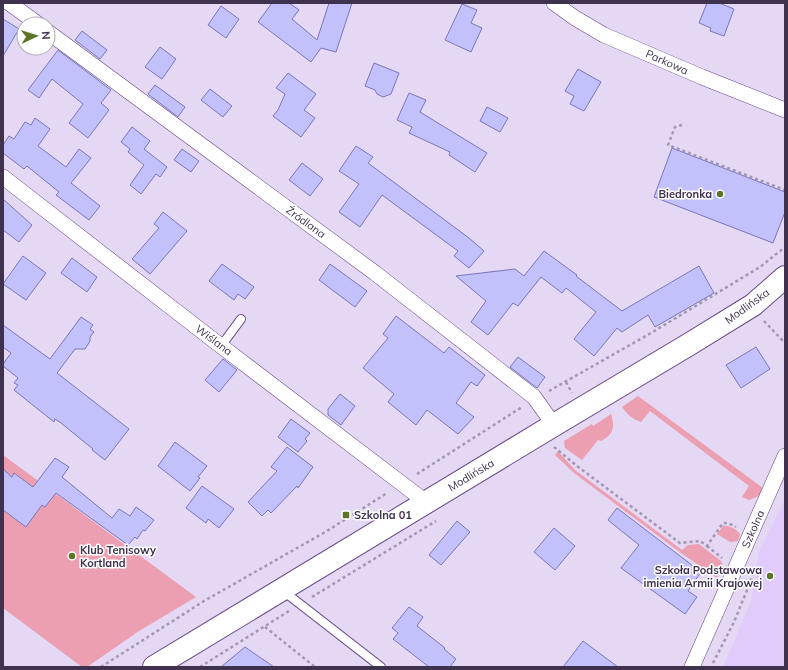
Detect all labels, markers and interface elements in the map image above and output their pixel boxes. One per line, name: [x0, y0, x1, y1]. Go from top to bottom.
north arrow: [16, 16, 56, 56]
text: N: [39, 31, 53, 40]
street label: Parkowa: [643, 46, 691, 78]
place label: Biedronka: [658, 187, 712, 201]
marker: Biedronka: [715, 189, 725, 199]
street label: Źródlana: [283, 203, 329, 241]
street label: Modlińska: [722, 285, 772, 327]
street label: Wiślana: [193, 322, 235, 358]
street label: Modlińska: [445, 456, 497, 494]
place label: Szkolna 01: [354, 508, 412, 522]
street label: Szkolna: [738, 508, 768, 550]
marker: Szkolna 01: [341, 510, 351, 520]
place label: Klub Tenisowy Kortland: [80, 543, 156, 570]
marker: Klub Tenisowy Kortland: [67, 551, 77, 561]
place label: Szkoła Podstawowa imienia Armii Krajowej: [644, 563, 762, 590]
marker: Szkoła Podstawowa imienia Armii Krajowej: [765, 571, 775, 581]

